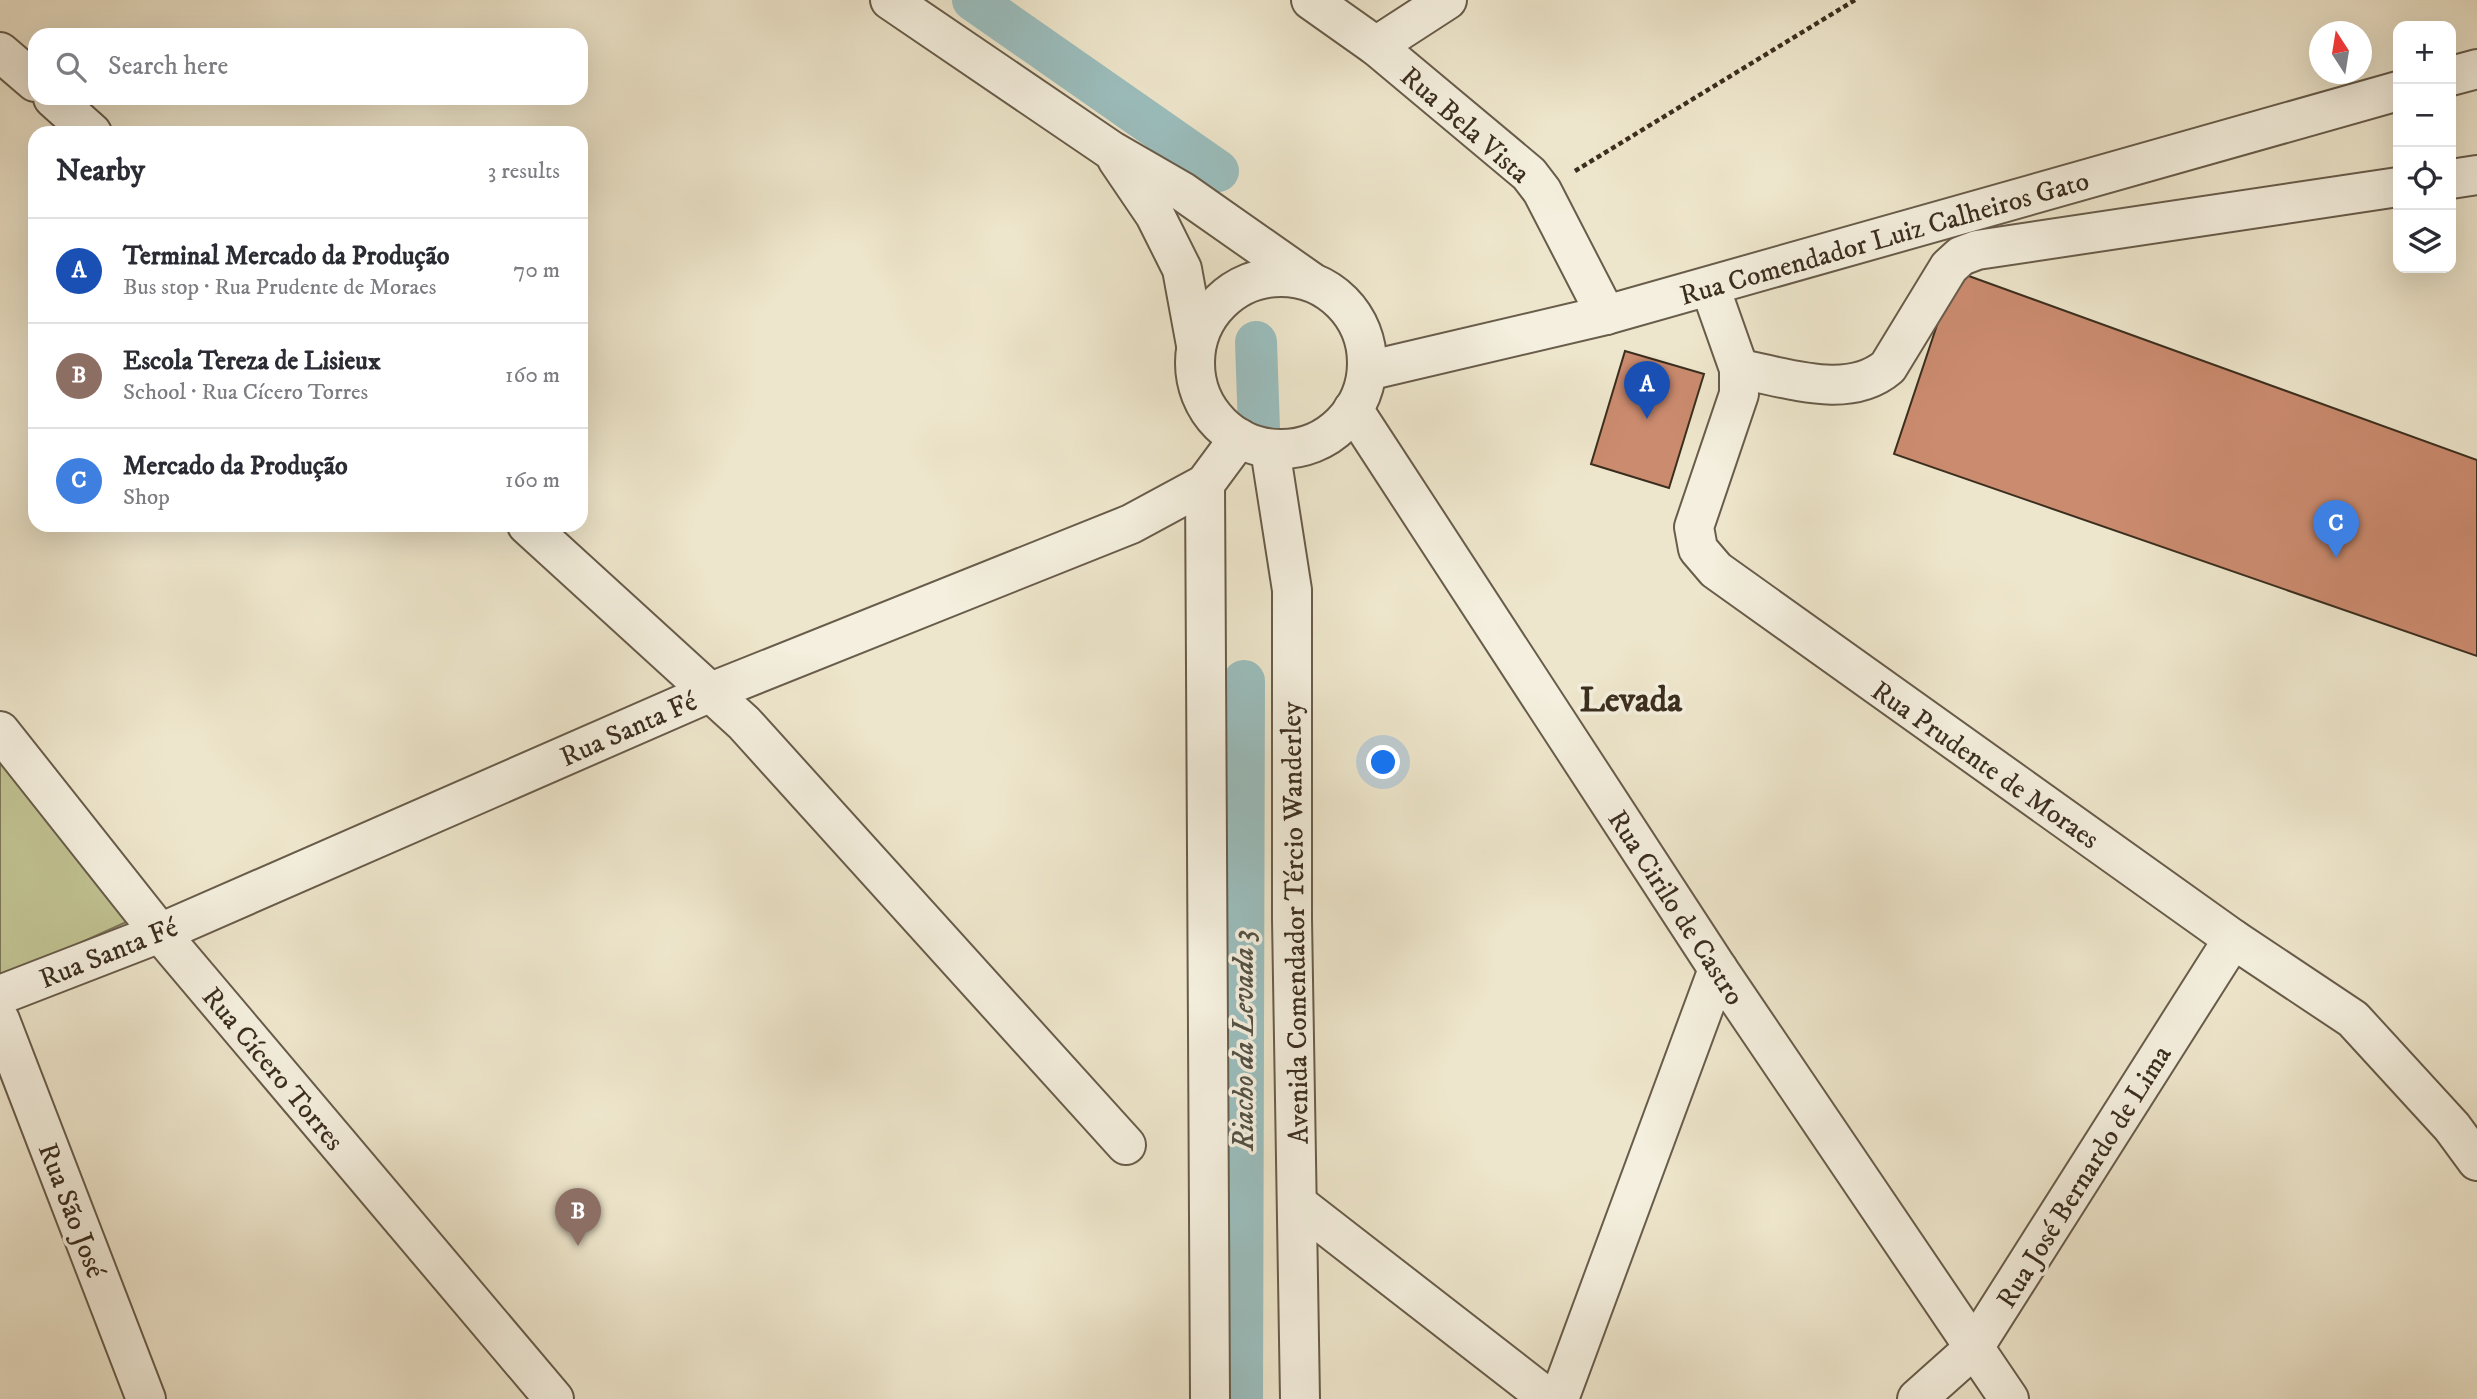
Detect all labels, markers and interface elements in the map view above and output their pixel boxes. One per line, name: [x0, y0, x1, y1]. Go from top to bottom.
north arrow: [2309, 21, 2372, 84]
map controls: [2393, 21, 2456, 273]
button: +: [2393, 21, 2456, 84]
search box: [28, 28, 588, 105]
icon: search: [52, 48, 90, 86]
text: Search here: [108, 50, 228, 83]
street label: Rua Bela Vista: [1393, 59, 1537, 191]
button: −: [2393, 84, 2456, 147]
button: locate: [2393, 147, 2456, 210]
text: Nearby: [56, 153, 145, 190]
text: 3 results: [488, 157, 560, 186]
street label: Rua Comendador Luiz Calheiros Gato: [1676, 163, 2093, 314]
button: layers: [2393, 210, 2456, 273]
text: Terminal Mercado da Produção: [123, 240, 449, 273]
text: A: [72, 256, 86, 285]
text: 70 m: [513, 256, 560, 285]
text: Bus stop · Rua Prudente de Moraes: [123, 273, 437, 302]
text: Escola Tereza de Lisieux: [123, 345, 381, 378]
text: B: [72, 361, 86, 390]
text: 160 m: [505, 361, 560, 390]
pin: A: [1624, 361, 1670, 419]
text: School · Rua Cícero Torres: [123, 378, 368, 407]
text: Mercado da Produção: [123, 450, 348, 483]
text: C: [71, 466, 87, 495]
text: 160 m: [505, 466, 560, 495]
text: Shop: [123, 483, 170, 512]
pin: C: [2313, 500, 2359, 558]
street label: Rua Prudente de Moraes: [1864, 673, 2106, 857]
district label: Levada: [1580, 679, 1683, 723]
street label: Rua Santa Fé: [555, 684, 703, 775]
street label: Avenida Comendador Tércio Wanderley: [1274, 701, 1317, 1145]
your location: [1366, 745, 1400, 779]
street label: Rua Cirilo de Castro: [1600, 804, 1752, 1012]
street label: Rua Santa Fé: [34, 910, 183, 997]
water label: Riacho da Levada 3: [1226, 929, 1263, 1152]
street label: Rua Cícero Torres: [194, 980, 351, 1158]
street label: Rua José Bernardo de Lima: [1989, 1039, 2180, 1315]
street label: Rua São José: [30, 1138, 113, 1283]
pin: B: [555, 1188, 601, 1246]

